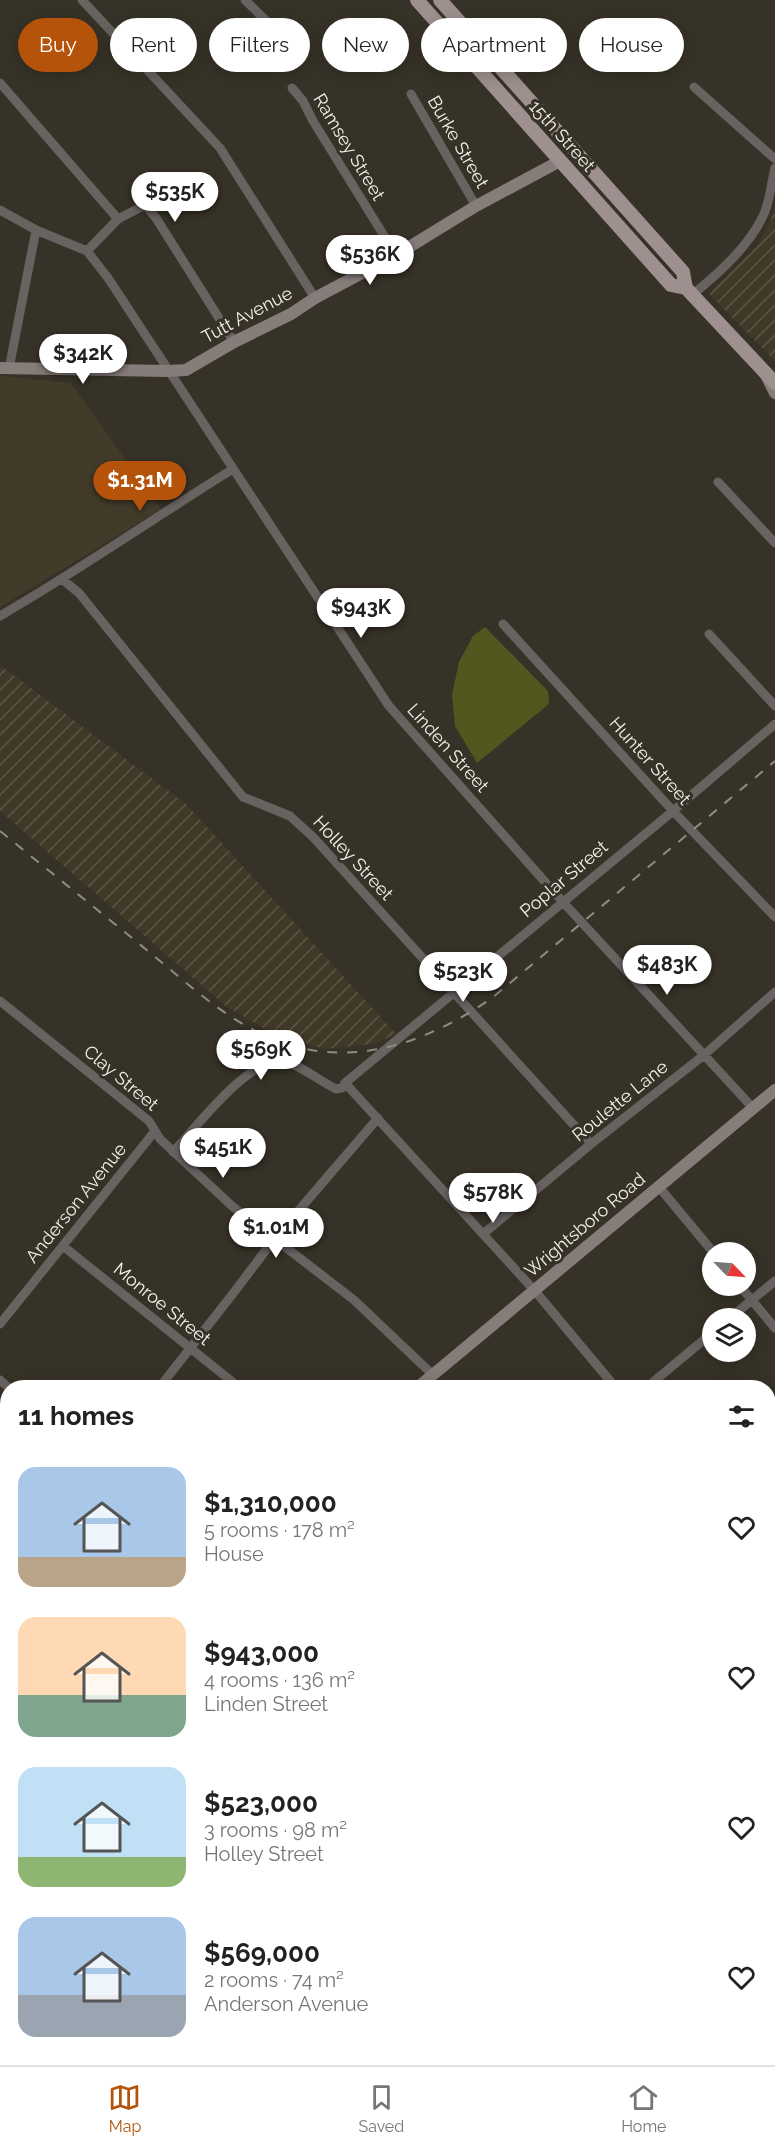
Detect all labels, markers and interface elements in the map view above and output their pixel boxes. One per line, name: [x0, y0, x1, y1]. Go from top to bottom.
chip: Buy: [18, 18, 98, 72]
chip: Rent: [110, 18, 197, 72]
chip: Filters: [209, 18, 310, 72]
chip: New: [322, 18, 409, 72]
chip: Apartment: [421, 18, 567, 72]
chip: House: [579, 18, 684, 72]
street label: Ramsey Street: [309, 90, 390, 204]
street label: Burke Street: [424, 92, 493, 192]
street label: 15th Street: [525, 96, 600, 176]
pin: $535K: [133, 172, 217, 223]
text: $535K: [145, 179, 205, 203]
pin: $536K: [328, 235, 412, 286]
text: $536K: [340, 242, 400, 266]
street label: Tutt Avenue: [198, 282, 296, 347]
pin: $342K: [41, 334, 125, 385]
text: $342K: [53, 341, 113, 365]
pin: $1.31M: [91, 461, 189, 512]
text: $1.31M: [107, 468, 173, 492]
pin: $943K: [319, 588, 403, 639]
text: $943K: [331, 595, 391, 619]
street label: Linden Street: [403, 699, 494, 796]
street label: Hunter Street: [605, 712, 695, 809]
street label: Holley Street: [309, 811, 398, 904]
street label: Poplar Street: [516, 836, 612, 921]
pin: $483K: [625, 945, 709, 996]
pin: $523K: [421, 952, 505, 1003]
text: $483K: [637, 952, 697, 976]
text: $523K: [433, 959, 493, 983]
pin: $569K: [219, 1030, 303, 1081]
text: $569K: [230, 1037, 292, 1061]
street label: Clay Street: [80, 1040, 163, 1115]
street label: Roulette Lane: [568, 1055, 672, 1145]
pin: $451K: [181, 1128, 265, 1179]
text: $451K: [194, 1135, 252, 1159]
street label: Anderson Avenue: [21, 1138, 131, 1267]
street label: Wrightsboro Road: [520, 1168, 649, 1281]
pin: $578K: [451, 1173, 535, 1224]
text: $578K: [463, 1180, 523, 1204]
pin: $1.01M: [227, 1208, 325, 1259]
text: $1.01M: [243, 1215, 309, 1239]
north arrow: [702, 1242, 756, 1296]
map controls: [702, 1242, 756, 1362]
street label: Monroe Street: [110, 1258, 215, 1349]
button: layers: [702, 1308, 756, 1362]
icon: filters: [725, 1400, 758, 1433]
text: 11 homes: [18, 1401, 134, 1431]
text: $1,310,000: [204, 1488, 337, 1518]
icon: home: [66, 1491, 138, 1563]
icon: heart: [725, 1511, 758, 1544]
text: 5 rooms · 178 m²: [204, 1518, 355, 1542]
text: House: [204, 1542, 264, 1566]
text: $943,000: [204, 1638, 319, 1668]
icon: home: [66, 1641, 138, 1713]
icon: heart: [725, 1661, 758, 1694]
text: 4 rooms · 136 m²: [204, 1668, 355, 1692]
text: Linden Street: [204, 1692, 328, 1716]
text: $523,000: [204, 1788, 318, 1818]
icon: home: [66, 1791, 138, 1863]
icon: heart: [725, 1811, 758, 1844]
text: 3 rooms · 98 m²: [204, 1818, 347, 1842]
text: Holley Street: [204, 1842, 324, 1866]
text: $569,000: [204, 1938, 320, 1968]
icon: home: [66, 1941, 138, 2013]
icon: heart: [725, 1961, 758, 1994]
text: 2 rooms · 74 m²: [204, 1968, 344, 1992]
text: Anderson Avenue: [204, 1992, 368, 2016]
tab: Map: [108, 2081, 141, 2136]
tab: Saved: [358, 2081, 404, 2136]
tab: Home: [621, 2081, 666, 2136]

